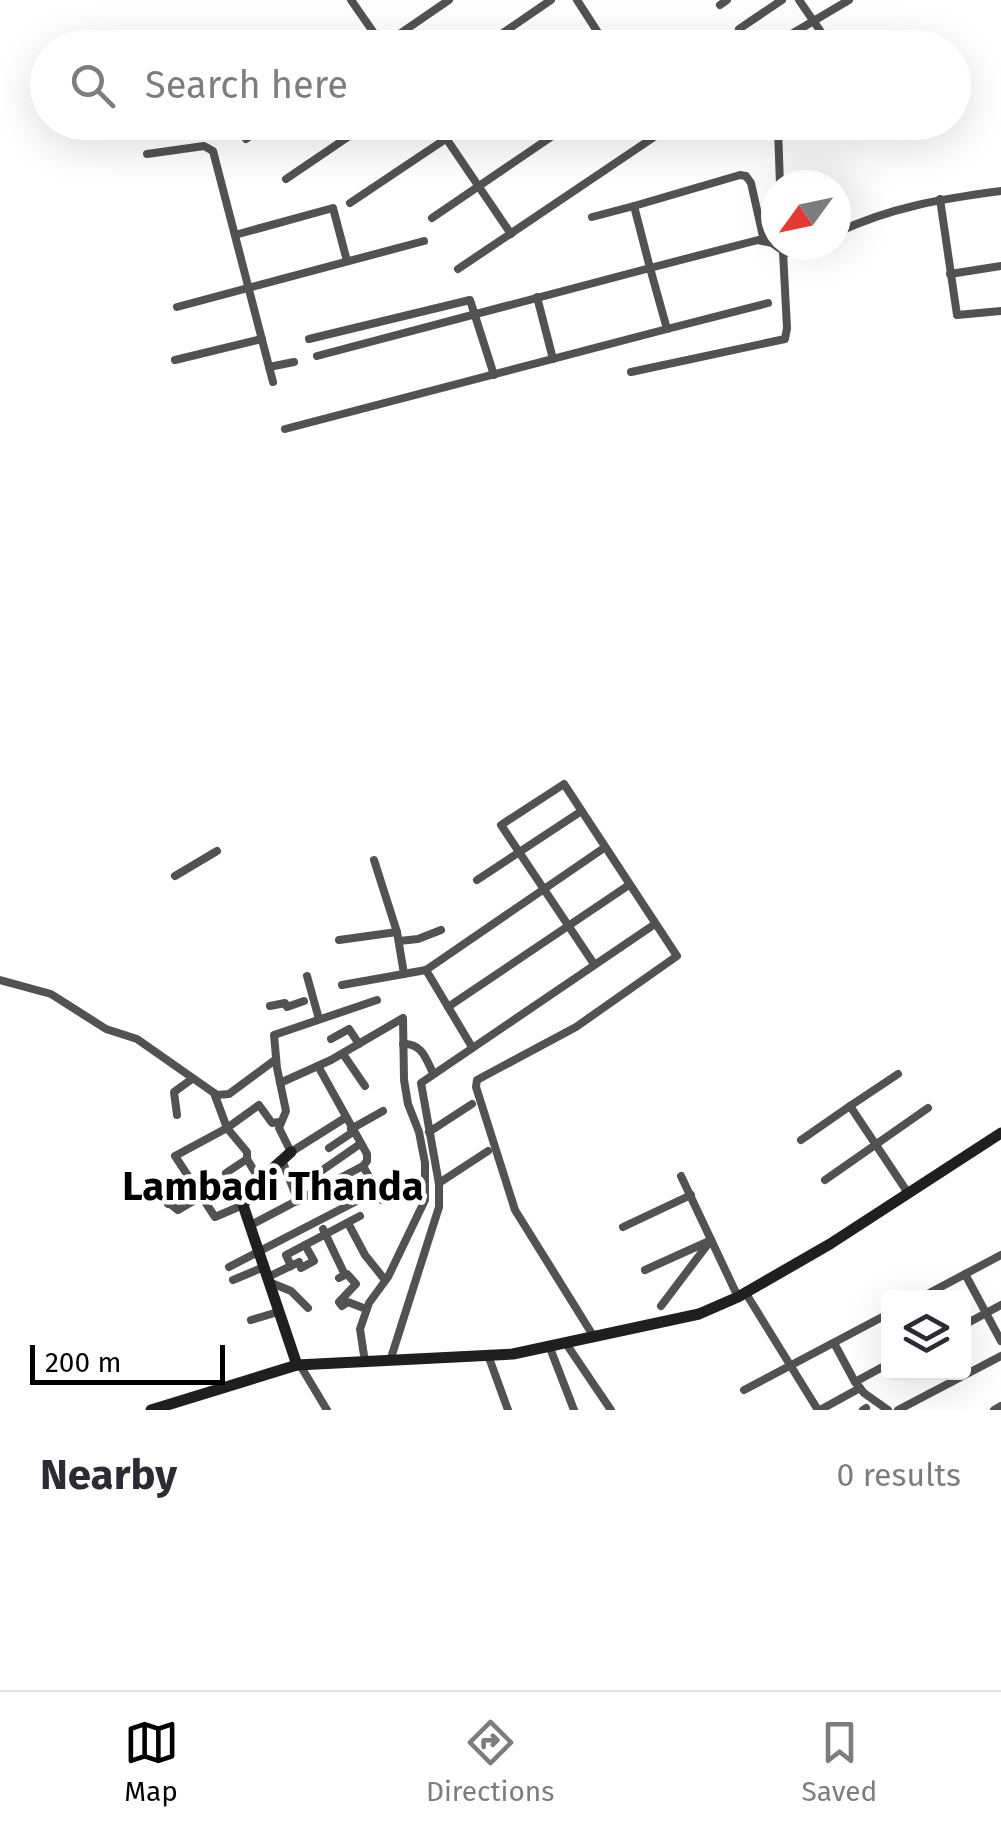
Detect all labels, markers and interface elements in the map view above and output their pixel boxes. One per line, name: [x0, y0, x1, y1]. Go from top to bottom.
search box: [30, 30, 971, 140]
icon: search: [65, 58, 120, 113]
text: Search here: [145, 62, 348, 108]
north arrow: [761, 170, 851, 260]
district label: Lambadi Thanda: [122, 1163, 424, 1211]
map controls: [881, 1290, 971, 1380]
button: layers: [881, 1290, 971, 1380]
scale bar: [30, 1340, 225, 1384]
text: 200 m: [45, 1346, 122, 1379]
text: Nearby: [40, 1450, 177, 1500]
text: 0 results: [836, 1456, 961, 1494]
tab: Map: [124, 1715, 179, 1808]
tab: Directions: [426, 1715, 554, 1808]
tab: Saved: [802, 1715, 877, 1808]

